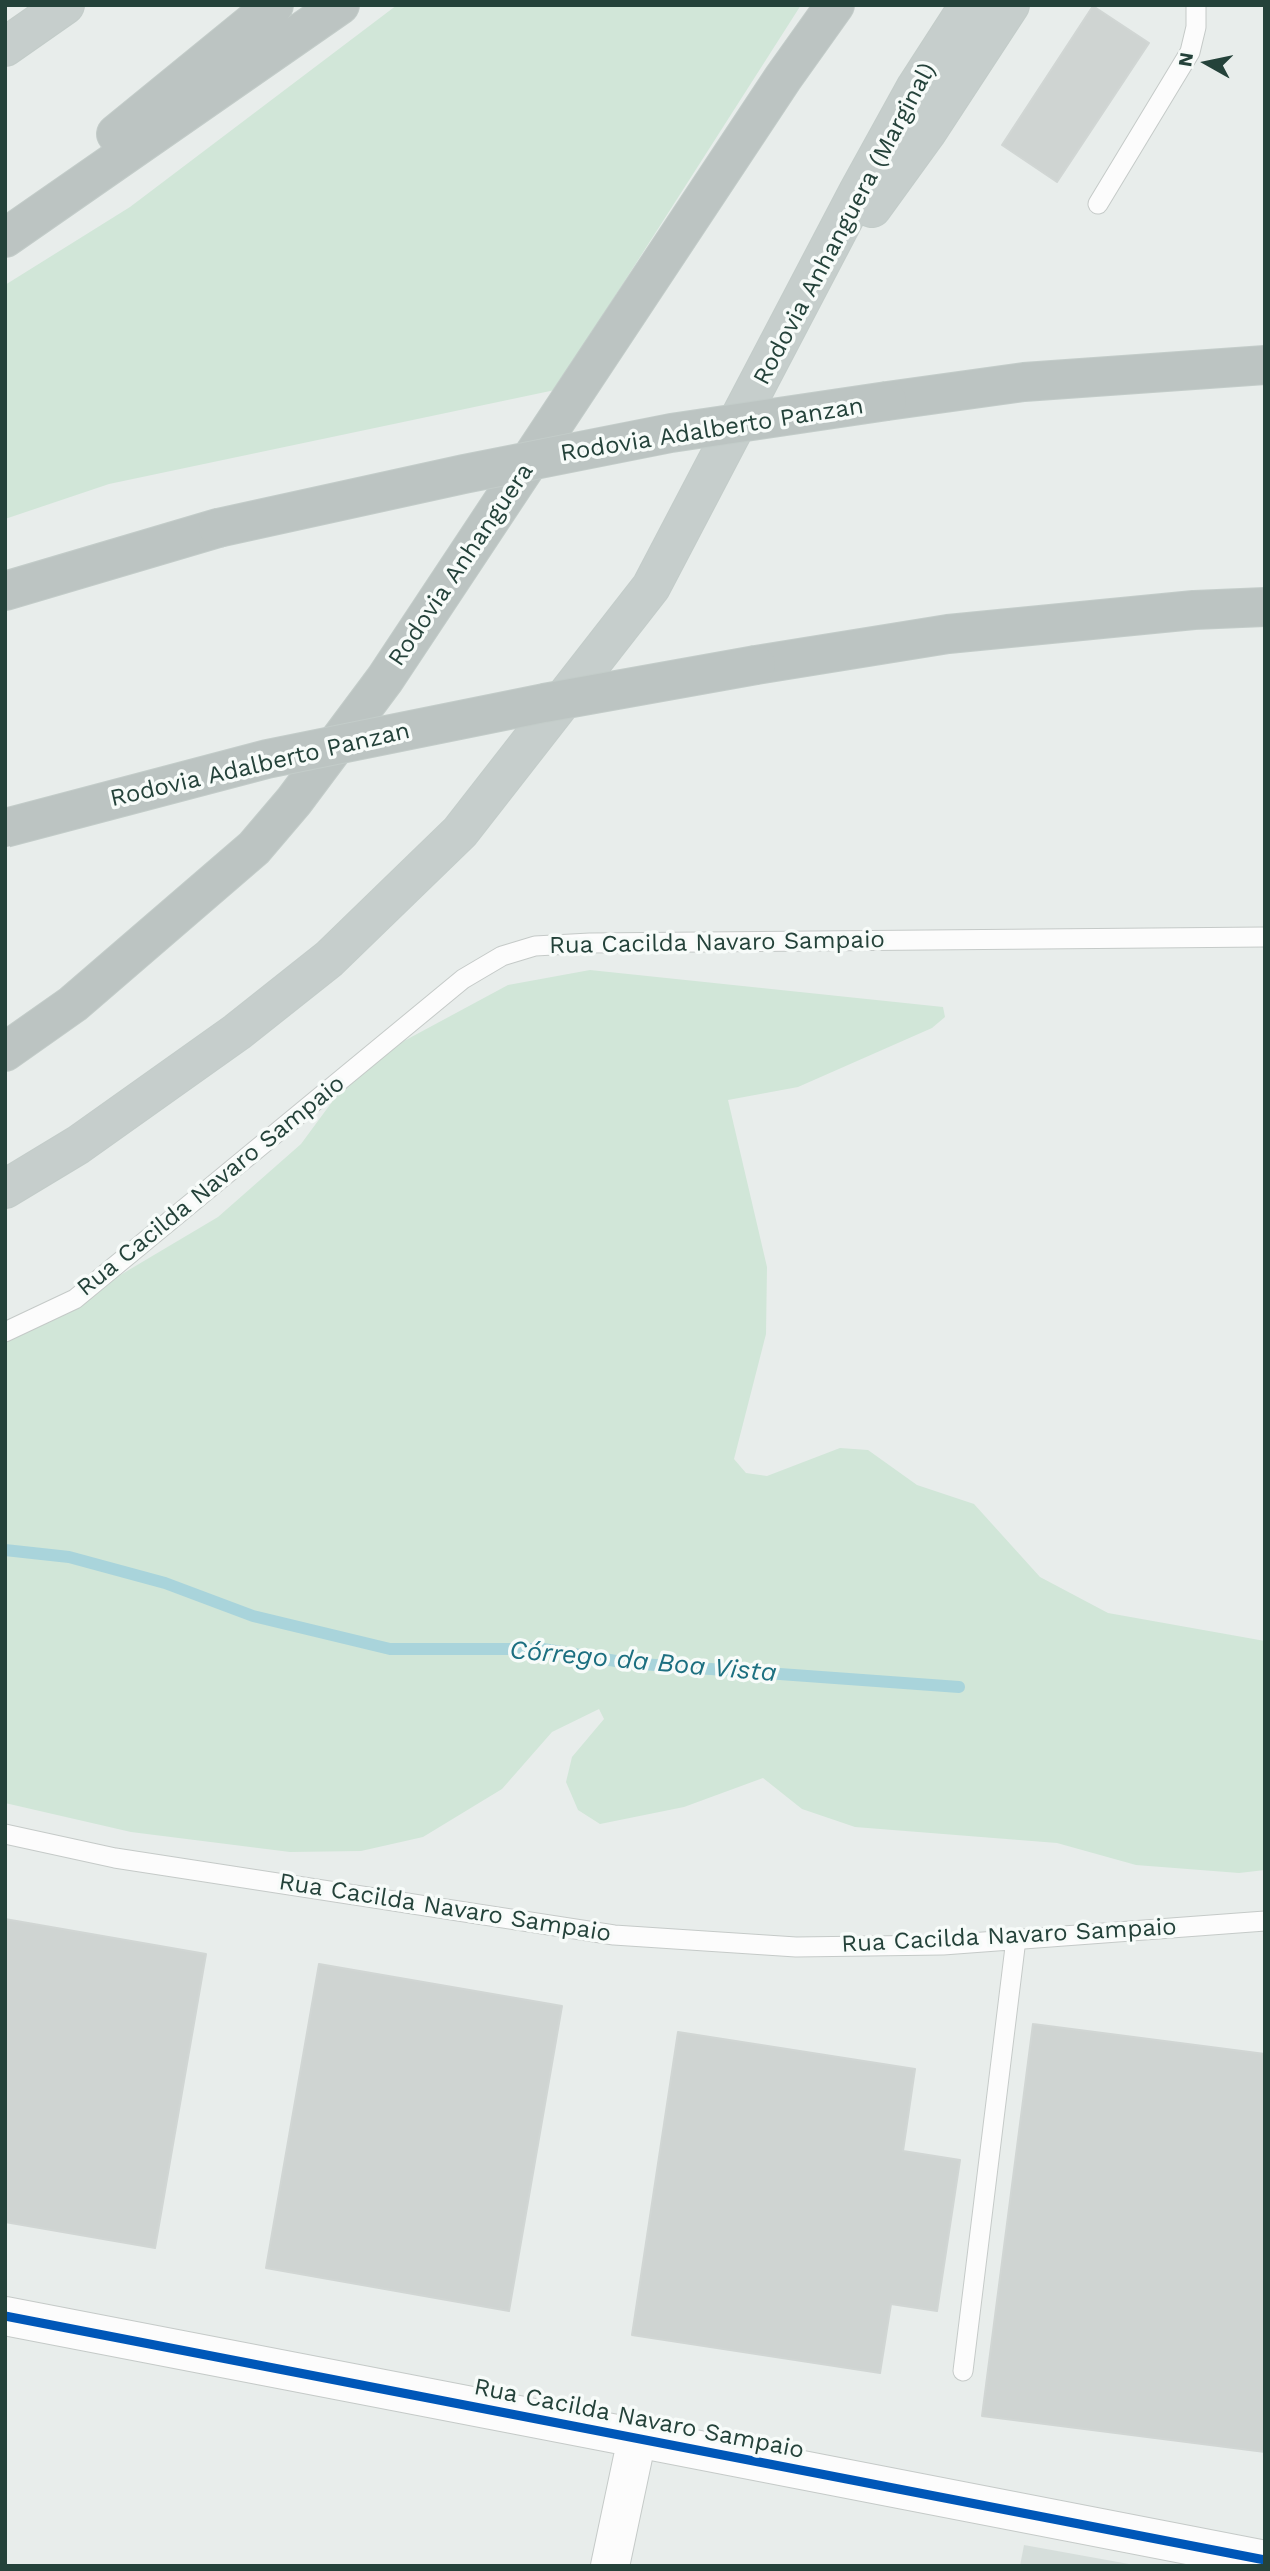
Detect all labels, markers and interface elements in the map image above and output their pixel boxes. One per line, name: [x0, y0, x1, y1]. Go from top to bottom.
north arrow: [1172, 28, 1242, 98]
text: N: [1173, 51, 1198, 68]
street label: Rodovia Anhanguera (Marginal): [748, 58, 942, 390]
street label: Rodovia Adalberto Panzan: [558, 392, 866, 468]
street label: Rodovia Anhanguera: [382, 458, 540, 672]
street label: Rodovia Adalberto Panzan: [107, 716, 413, 814]
street label: Rua Cacilda Navaro Sampaio: [549, 926, 885, 960]
street label: Rua Cacilda Navaro Sampaio: [71, 1069, 351, 1303]
water label: Córrego da Boa Vista: [508, 1635, 778, 1689]
street label: Rua Cacilda Navaro Sampaio: [277, 1868, 613, 1948]
street label: Rua Cacilda Navaro Sampaio: [841, 1913, 1177, 1959]
street label: Rua Cacilda Navaro Sampaio: [471, 2373, 807, 2465]

